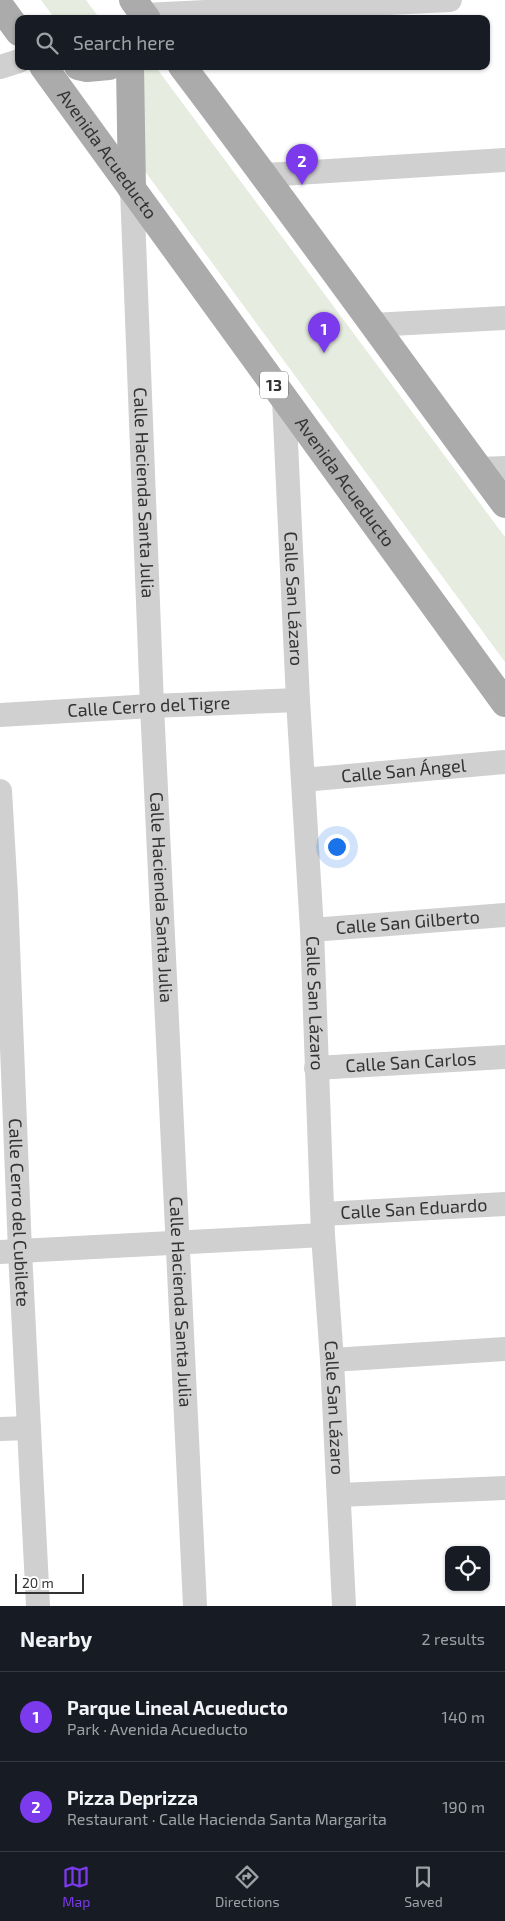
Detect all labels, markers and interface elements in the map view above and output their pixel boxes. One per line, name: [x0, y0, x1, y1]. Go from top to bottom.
search box: [15, 15, 490, 70]
icon: search: [33, 29, 61, 57]
text: Search here: [73, 31, 175, 54]
street label: Avenida Acueducto: [53, 84, 162, 223]
pin: 2: [286, 144, 318, 185]
pin: 1: [308, 312, 340, 353]
road number: 13: [260, 372, 288, 398]
street label: Calle Hacienda Santa Julia: [130, 387, 160, 599]
street label: Avenida Acueducto: [291, 412, 400, 551]
street label: Calle San Lázaro: [280, 531, 308, 666]
street label: Calle Cerro del Tigre: [67, 691, 231, 721]
street label: Calle San Ángel: [340, 753, 468, 787]
street label: Calle Hacienda Santa Julia: [146, 791, 178, 1003]
your location: [324, 834, 350, 860]
street label: Calle San Gilberto: [335, 905, 480, 938]
street label: Calle San Lázaro: [302, 936, 329, 1071]
street label: Calle San Carlos: [345, 1047, 477, 1076]
street label: Calle Cerro del Cubilete: [5, 1118, 35, 1307]
street label: Calle San Eduardo: [340, 1193, 488, 1223]
street label: Calle Hacienda Santa Julia: [165, 1196, 197, 1408]
street label: Calle San Lázaro: [321, 1340, 350, 1475]
map controls: [445, 1546, 490, 1591]
button: locate: [445, 1546, 490, 1591]
scale bar: [15, 1571, 84, 1594]
text: 20 m: [22, 1574, 54, 1591]
text: Nearby: [20, 1626, 92, 1651]
text: 2 results: [422, 1629, 485, 1648]
text: Parque Lineal Acueducto: [67, 1696, 288, 1719]
text: 1: [33, 1707, 39, 1726]
text: 140 m: [442, 1707, 485, 1726]
text: Park · Avenida Acueducto: [67, 1719, 248, 1738]
text: Pizza Deprizza: [67, 1786, 198, 1809]
text: 2: [31, 1797, 41, 1816]
text: 190 m: [442, 1797, 485, 1816]
text: Restaurant · Calle Hacienda Santa Margarita: [67, 1809, 387, 1828]
tab: Map: [62, 1863, 90, 1910]
tab: Directions: [215, 1863, 280, 1910]
tab: Saved: [404, 1863, 443, 1910]

